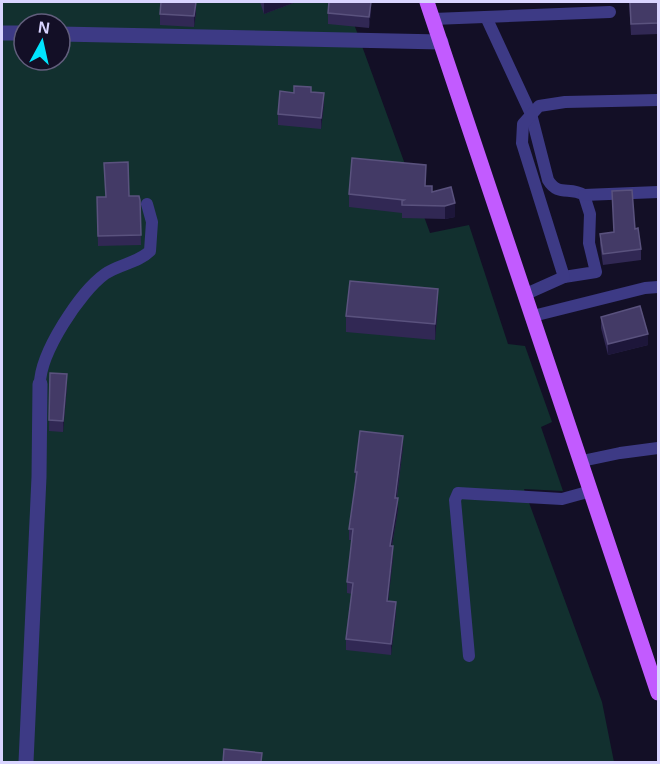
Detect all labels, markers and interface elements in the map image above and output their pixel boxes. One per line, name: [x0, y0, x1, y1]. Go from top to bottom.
north arrow: [12, 12, 72, 72]
text: N: [37, 18, 51, 37]

